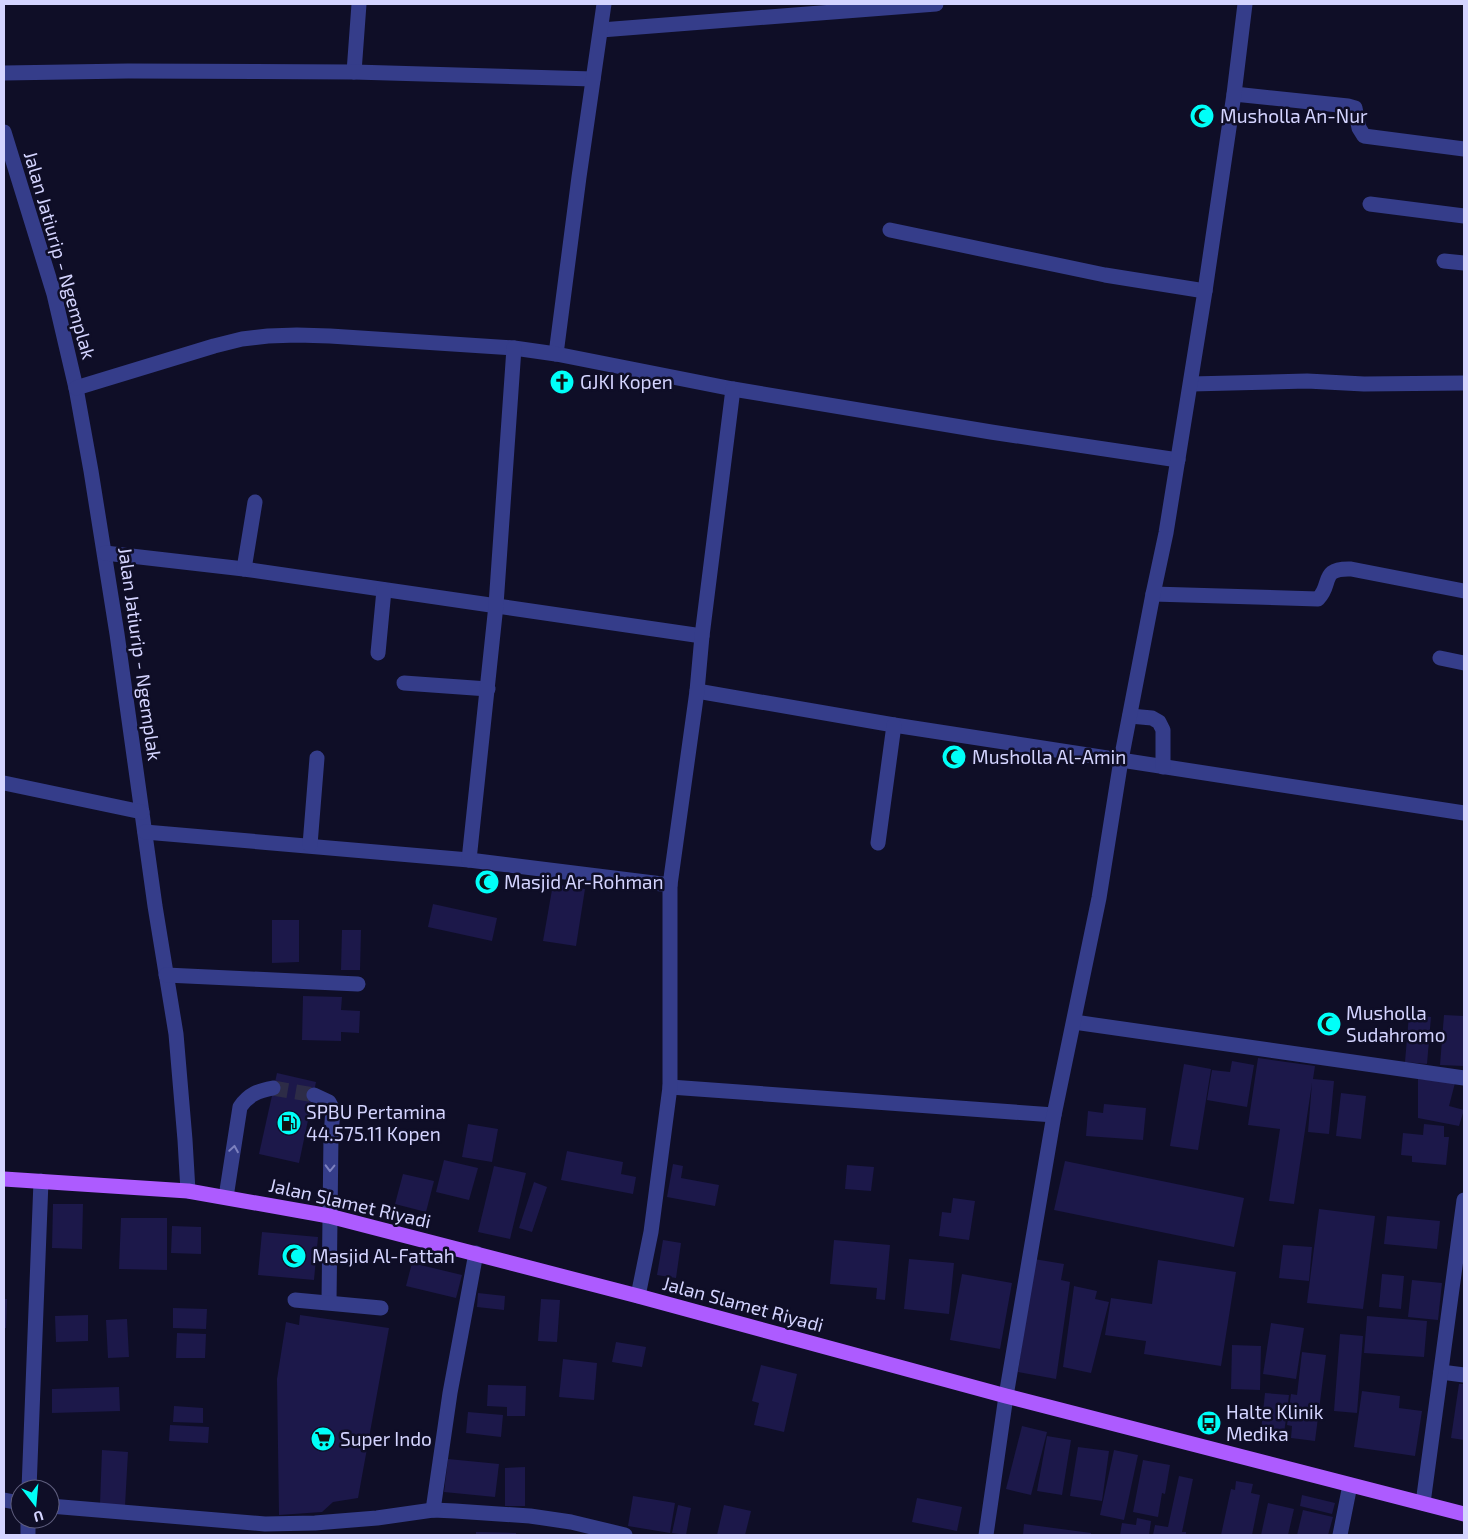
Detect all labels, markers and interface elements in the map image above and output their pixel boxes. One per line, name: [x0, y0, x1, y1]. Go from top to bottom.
mosque icon: Musholla An-Nur: [1189, 103, 1215, 129]
place label: Musholla An-Nur: [1220, 104, 1368, 127]
street label: Jalan Jatiurip - Ngemplak: [20, 148, 101, 362]
church icon: GJKI Kopen: [549, 369, 575, 395]
place label: GJKI Kopen: [580, 370, 673, 393]
street label: Jalan Jatiurip - Ngemplak: [114, 546, 167, 763]
mosque icon: Musholla Al-Amin: [941, 744, 967, 770]
place label: Musholla Al-Amin: [972, 745, 1126, 768]
mosque icon: Masjid Ar-Rohman: [474, 869, 500, 895]
place label: Masjid Ar-Rohman: [504, 870, 664, 893]
place label: Musholla Sudahromo: [1346, 1001, 1445, 1046]
mosque icon: Musholla Sudahromo: [1316, 1011, 1342, 1037]
place label: SPBU Pertamina 44.575.11 Kopen: [306, 1100, 446, 1145]
fuel station icon: SPBU Pertamina 44.575.11 Kopen: [276, 1110, 302, 1136]
one-way arrow: [228, 1144, 238, 1153]
one-way arrow: [325, 1164, 335, 1172]
street label: Jalan Slamet Riyadi: [267, 1173, 433, 1232]
mosque icon: Masjid Al-Fattah: [281, 1243, 307, 1269]
place label: Masjid Al-Fattah: [312, 1244, 455, 1267]
street label: Jalan Slamet Riyadi: [660, 1271, 826, 1336]
place label: Halte Klinik Medika: [1226, 1400, 1324, 1445]
bus stop icon: Halte Klinik Medika: [1196, 1410, 1222, 1436]
supermarket icon: Super Indo: [310, 1426, 336, 1452]
place label: Super Indo: [340, 1427, 432, 1450]
north arrow: [10, 1479, 60, 1529]
text: U: [32, 1507, 46, 1526]

